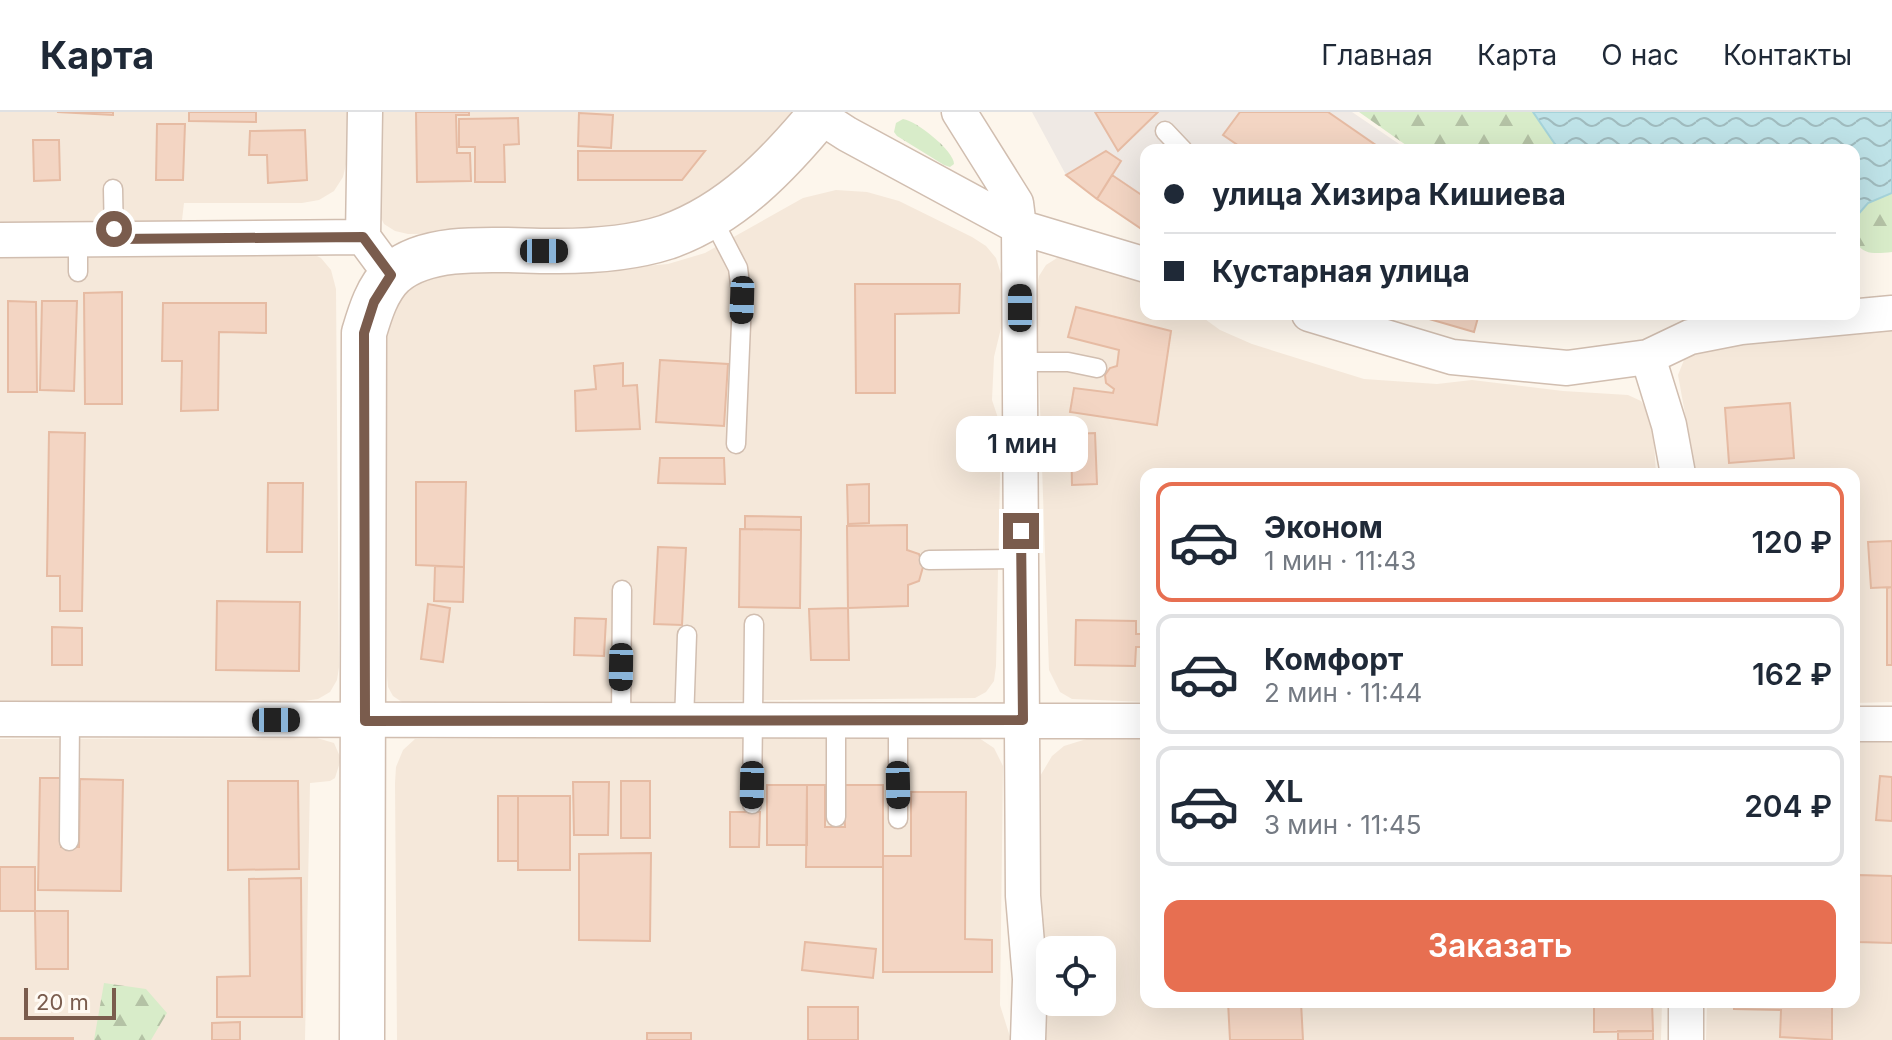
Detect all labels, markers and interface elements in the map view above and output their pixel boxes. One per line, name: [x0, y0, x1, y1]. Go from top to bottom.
text: Карта: [40, 32, 154, 78]
text: Главная: [1321, 38, 1433, 72]
text: Карта: [1477, 38, 1557, 72]
text: О нас: [1601, 38, 1679, 72]
text: Контакты: [1723, 38, 1852, 72]
text: улица Хизира Кишиева: [1212, 176, 1566, 212]
route start: [96, 211, 132, 247]
car: [520, 239, 568, 263]
text: Кустарная улица: [1212, 253, 1470, 289]
car: [729, 276, 755, 324]
car: [1008, 284, 1032, 332]
callout: 1 мин: [955, 415, 1087, 471]
text: 1 мин: [987, 428, 1057, 459]
icon: car: [1168, 506, 1240, 578]
text: Эконом: [1264, 509, 1383, 545]
route end: [1003, 513, 1039, 549]
text: 120 ₽: [1751, 524, 1832, 560]
text: 1 мин · 11:43: [1264, 545, 1416, 576]
icon: car: [1168, 638, 1240, 710]
text: Комфорт: [1264, 641, 1403, 677]
car: [609, 643, 633, 691]
text: 162 ₽: [1752, 656, 1832, 692]
text: 2 мин · 11:44: [1264, 677, 1422, 708]
car: [252, 708, 300, 732]
car: [740, 761, 764, 809]
car: [886, 761, 910, 809]
icon: car: [1168, 770, 1240, 842]
text: XL: [1264, 773, 1303, 809]
text: 204 ₽: [1744, 788, 1832, 824]
text: 3 мин · 11:45: [1264, 809, 1422, 840]
button: Заказать: [1164, 900, 1836, 992]
map controls: [1036, 936, 1116, 1016]
button: locate: [1036, 936, 1116, 1016]
scale bar: [24, 984, 116, 1020]
text: 20 m: [36, 989, 89, 1015]

